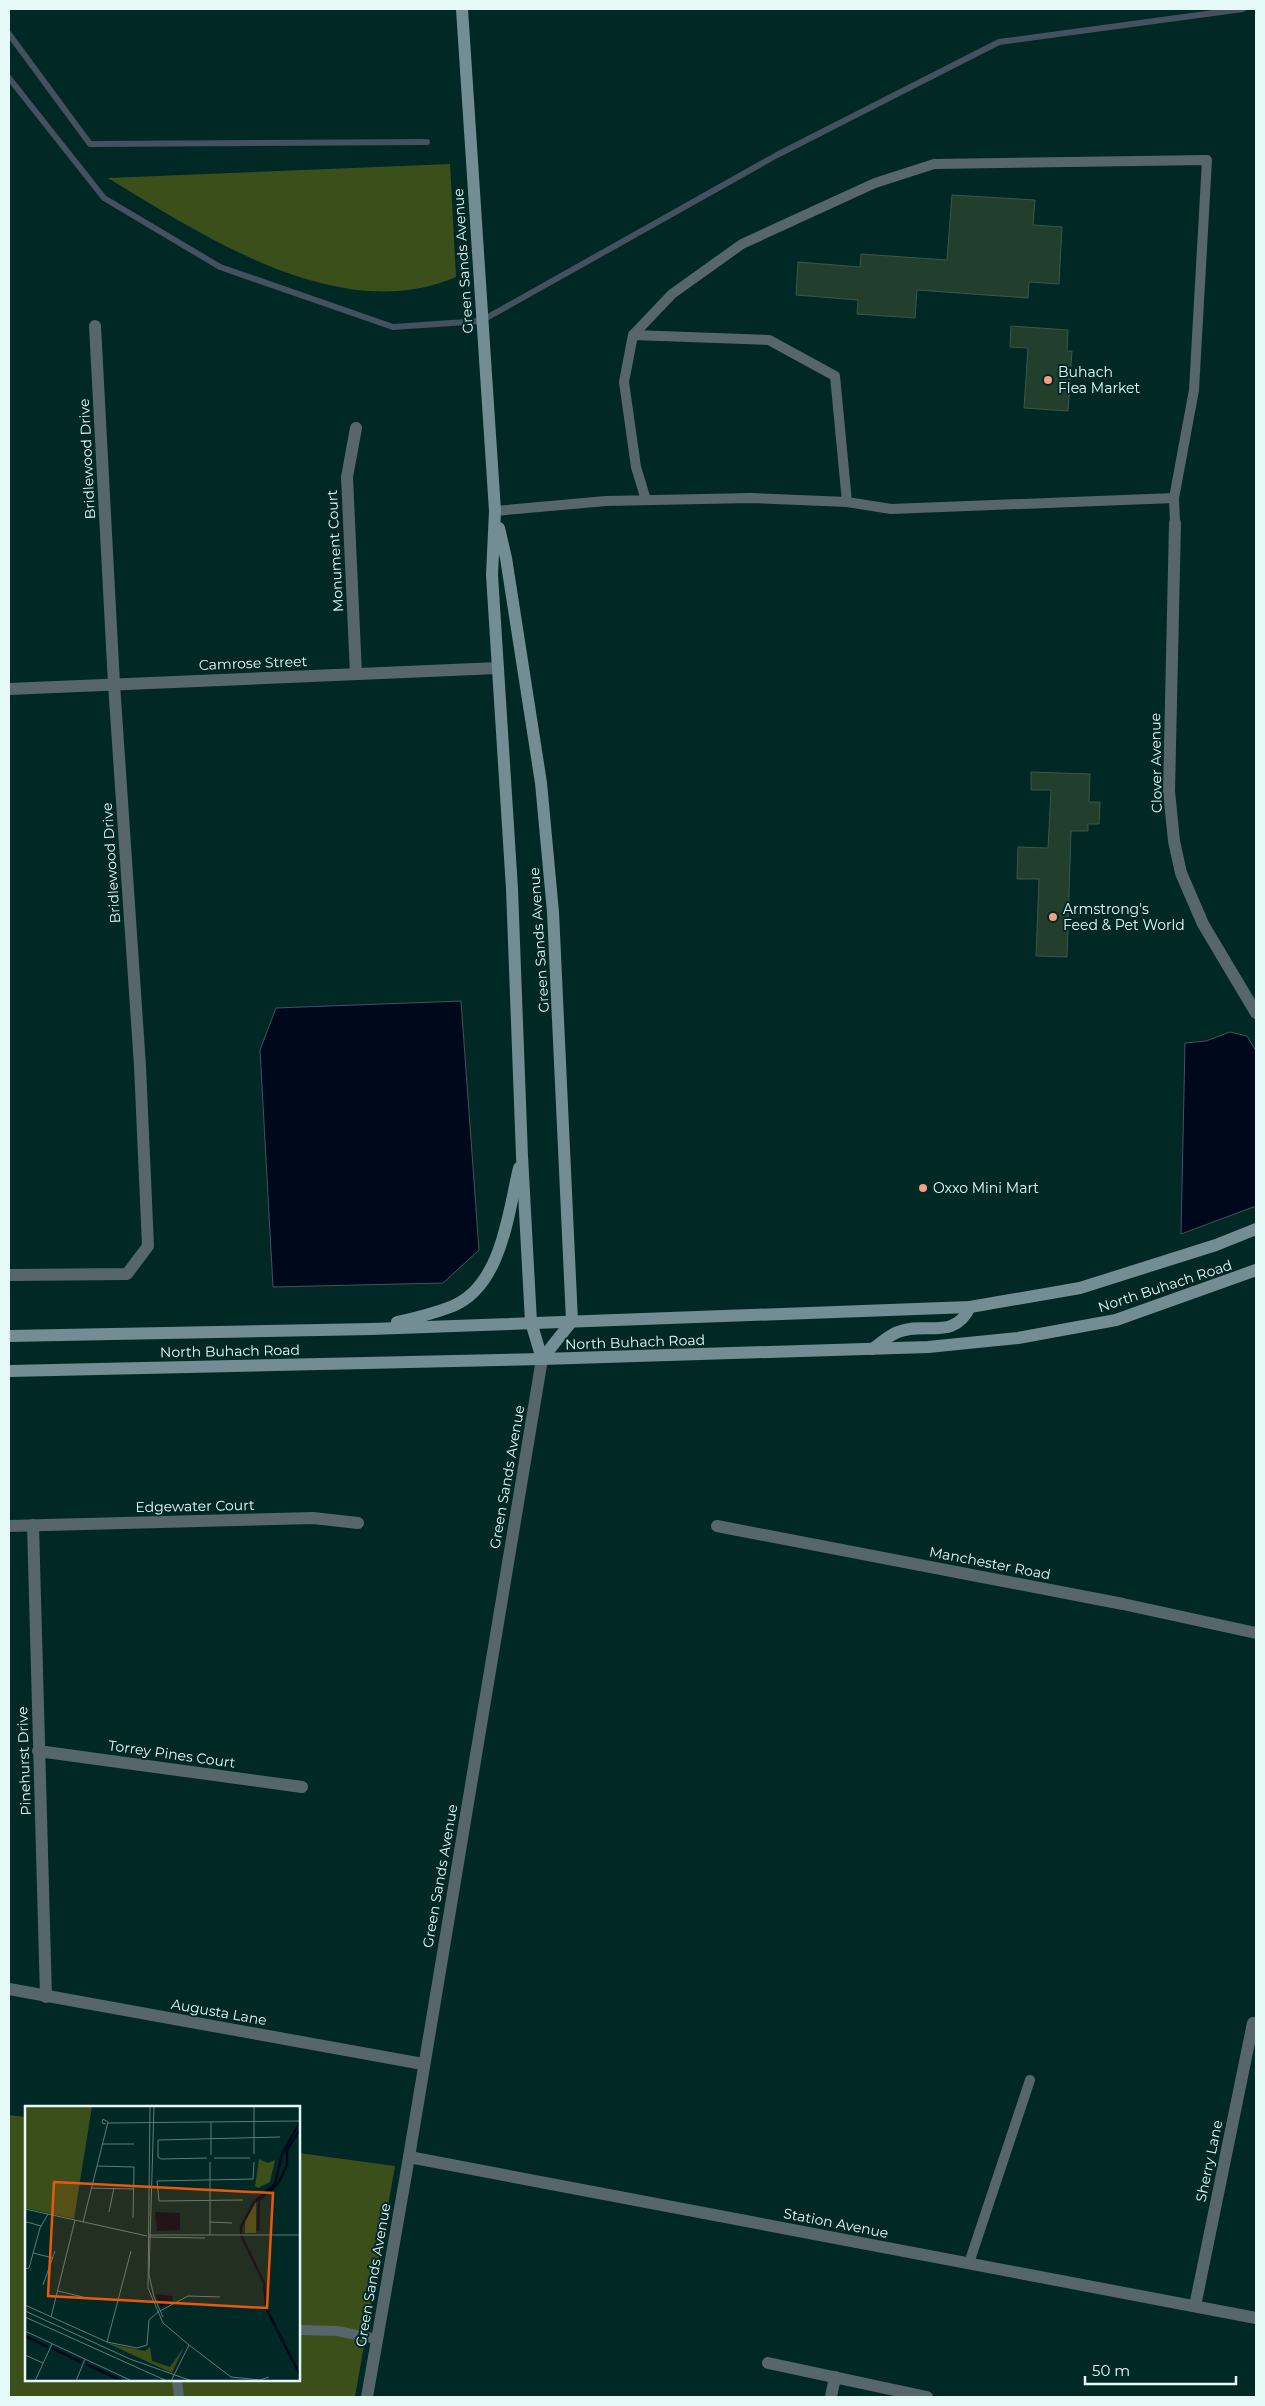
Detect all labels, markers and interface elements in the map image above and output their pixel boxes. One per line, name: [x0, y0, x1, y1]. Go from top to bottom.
street label: Green Sands Avenue: [449, 188, 477, 334]
place label: Buhach Flea Market: [1058, 363, 1140, 397]
marker: Buhach Flea Market: [1042, 374, 1054, 386]
street label: Bridlewood Drive: [75, 398, 99, 520]
street label: Monument Court: [323, 489, 347, 613]
street label: Camrose Street: [199, 652, 308, 674]
street label: Clover Avenue: [1146, 713, 1166, 813]
street label: Bridlewood Drive: [98, 802, 124, 924]
street label: Green Sands Avenue: [525, 867, 553, 1013]
place label: Armstrong's Feed & Pet World: [1063, 900, 1185, 934]
marker: Armstrong's Feed & Pet World: [1047, 911, 1059, 923]
place label: Oxxo Mini Mart: [933, 1179, 1039, 1197]
marker: Oxxo Mini Mart: [917, 1182, 929, 1194]
street label: North Buhach Road: [1096, 1256, 1234, 1316]
street label: North Buhach Road: [565, 1331, 705, 1353]
street label: North Buhach Road: [160, 1341, 300, 1361]
street label: Green Sands Avenue: [486, 1404, 528, 1550]
street label: Edgewater Court: [135, 1496, 255, 1516]
street label: Manchester Road: [928, 1542, 1052, 1584]
street label: Pinehurst Drive: [13, 1706, 35, 1816]
street label: Torrey Pines Court: [107, 1736, 237, 1772]
street label: Green Sands Avenue: [419, 1803, 461, 1949]
street label: Augusta Lane: [170, 1995, 268, 2029]
inset map: [25, 2106, 300, 2381]
street label: Sherry Lane: [1192, 2118, 1226, 2204]
street label: Green Sands Avenue: [352, 2202, 394, 2348]
street label: Station Avenue: [782, 2204, 890, 2242]
scale bar: [1085, 2354, 1236, 2386]
text: 50 m: [1092, 2361, 1130, 2380]

